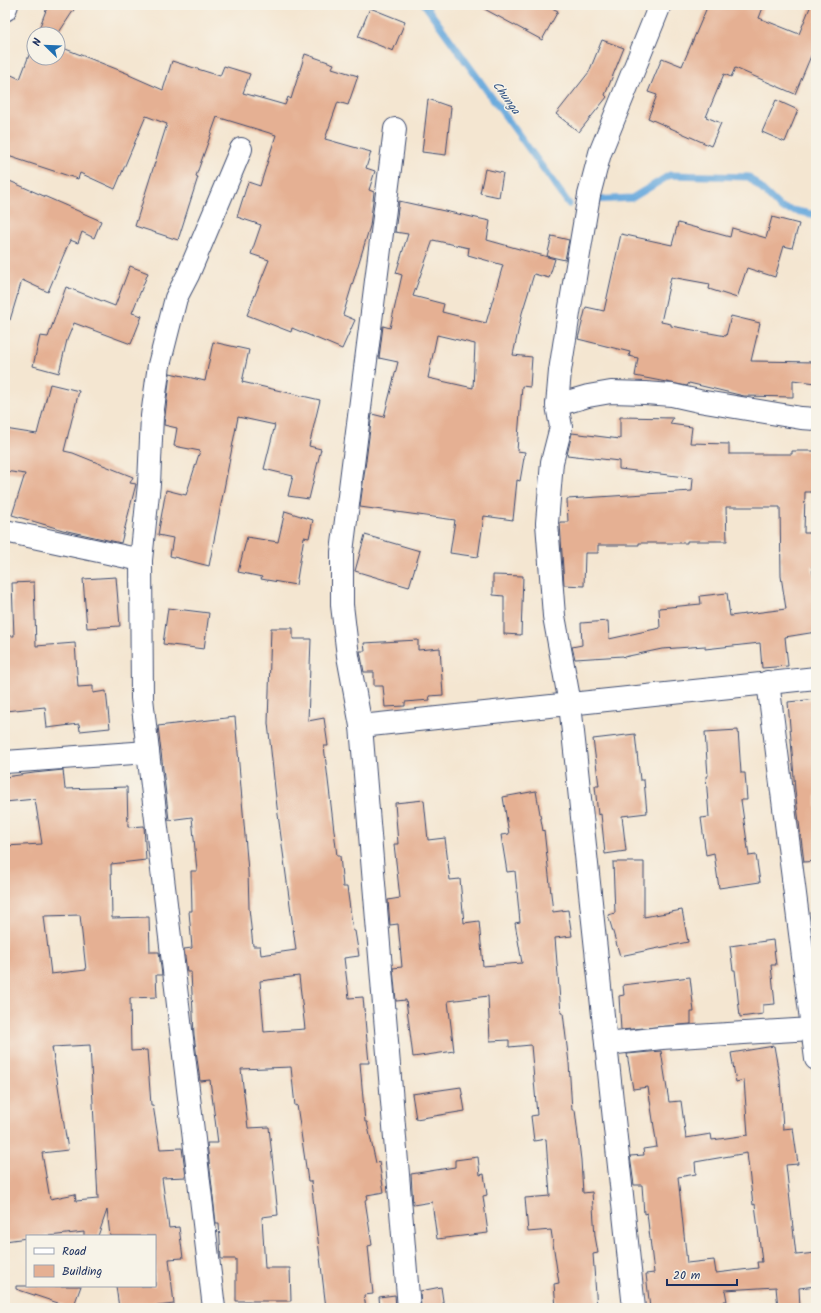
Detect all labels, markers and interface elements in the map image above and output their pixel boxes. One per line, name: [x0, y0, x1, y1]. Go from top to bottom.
north arrow: [26, 26, 66, 66]
text: N: [28, 36, 47, 49]
water label: Chunga: [487, 77, 525, 120]
legend: [26, 1235, 156, 1287]
text: Road: [62, 1242, 87, 1261]
scale bar: [667, 1261, 737, 1287]
text: Building: [62, 1262, 102, 1281]
text: 20 m: [673, 1266, 701, 1285]

